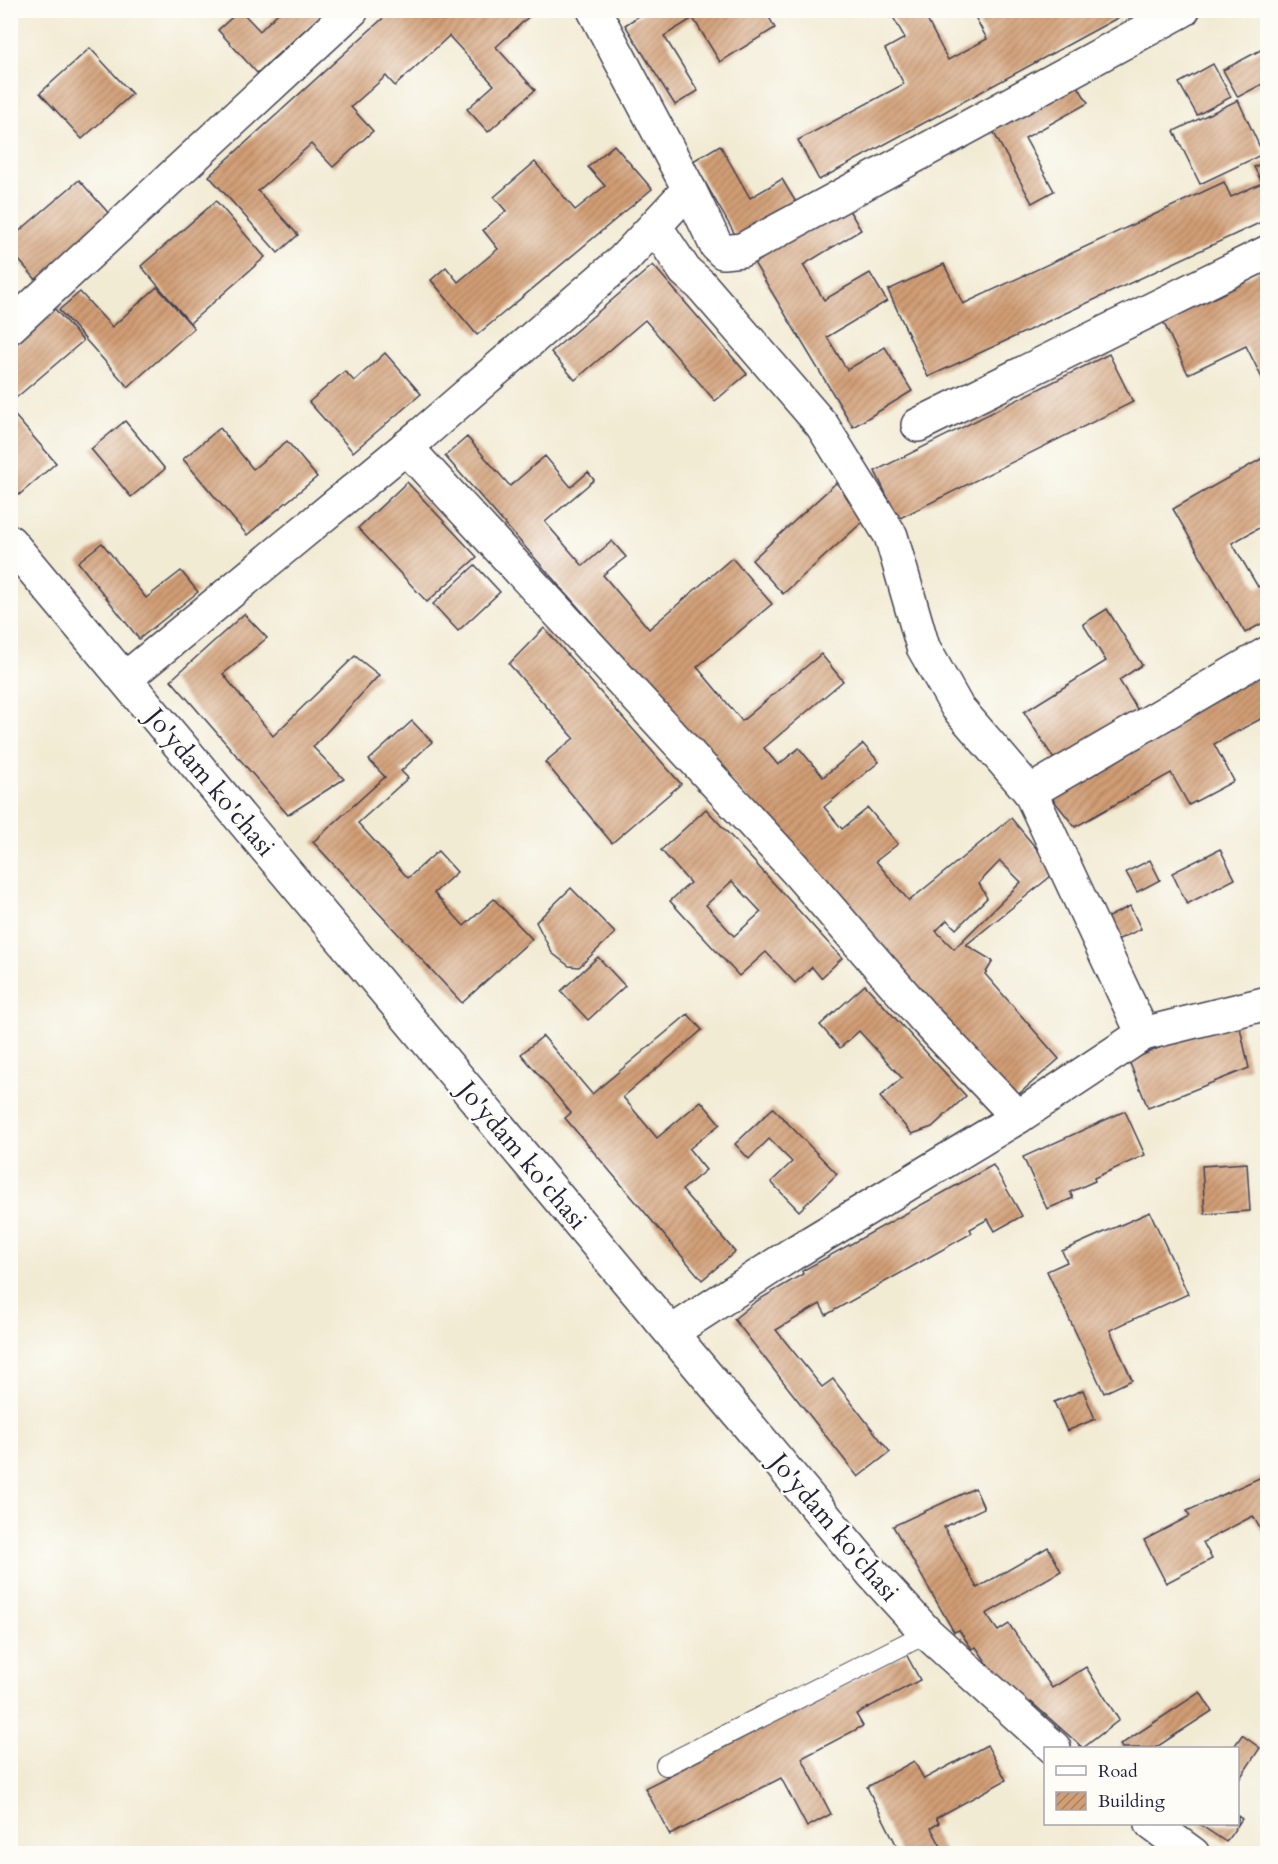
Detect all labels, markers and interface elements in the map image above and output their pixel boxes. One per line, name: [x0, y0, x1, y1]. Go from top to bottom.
street label: Jo'ydam ko'chasi: [136, 698, 283, 864]
street label: Jo'ydam ko'chasi: [448, 1071, 595, 1237]
street label: Jo'ydam ko'chasi: [760, 1443, 907, 1609]
legend: [1044, 1747, 1239, 1825]
text: Road: [1098, 1759, 1138, 1784]
text: Building: [1098, 1789, 1166, 1814]

